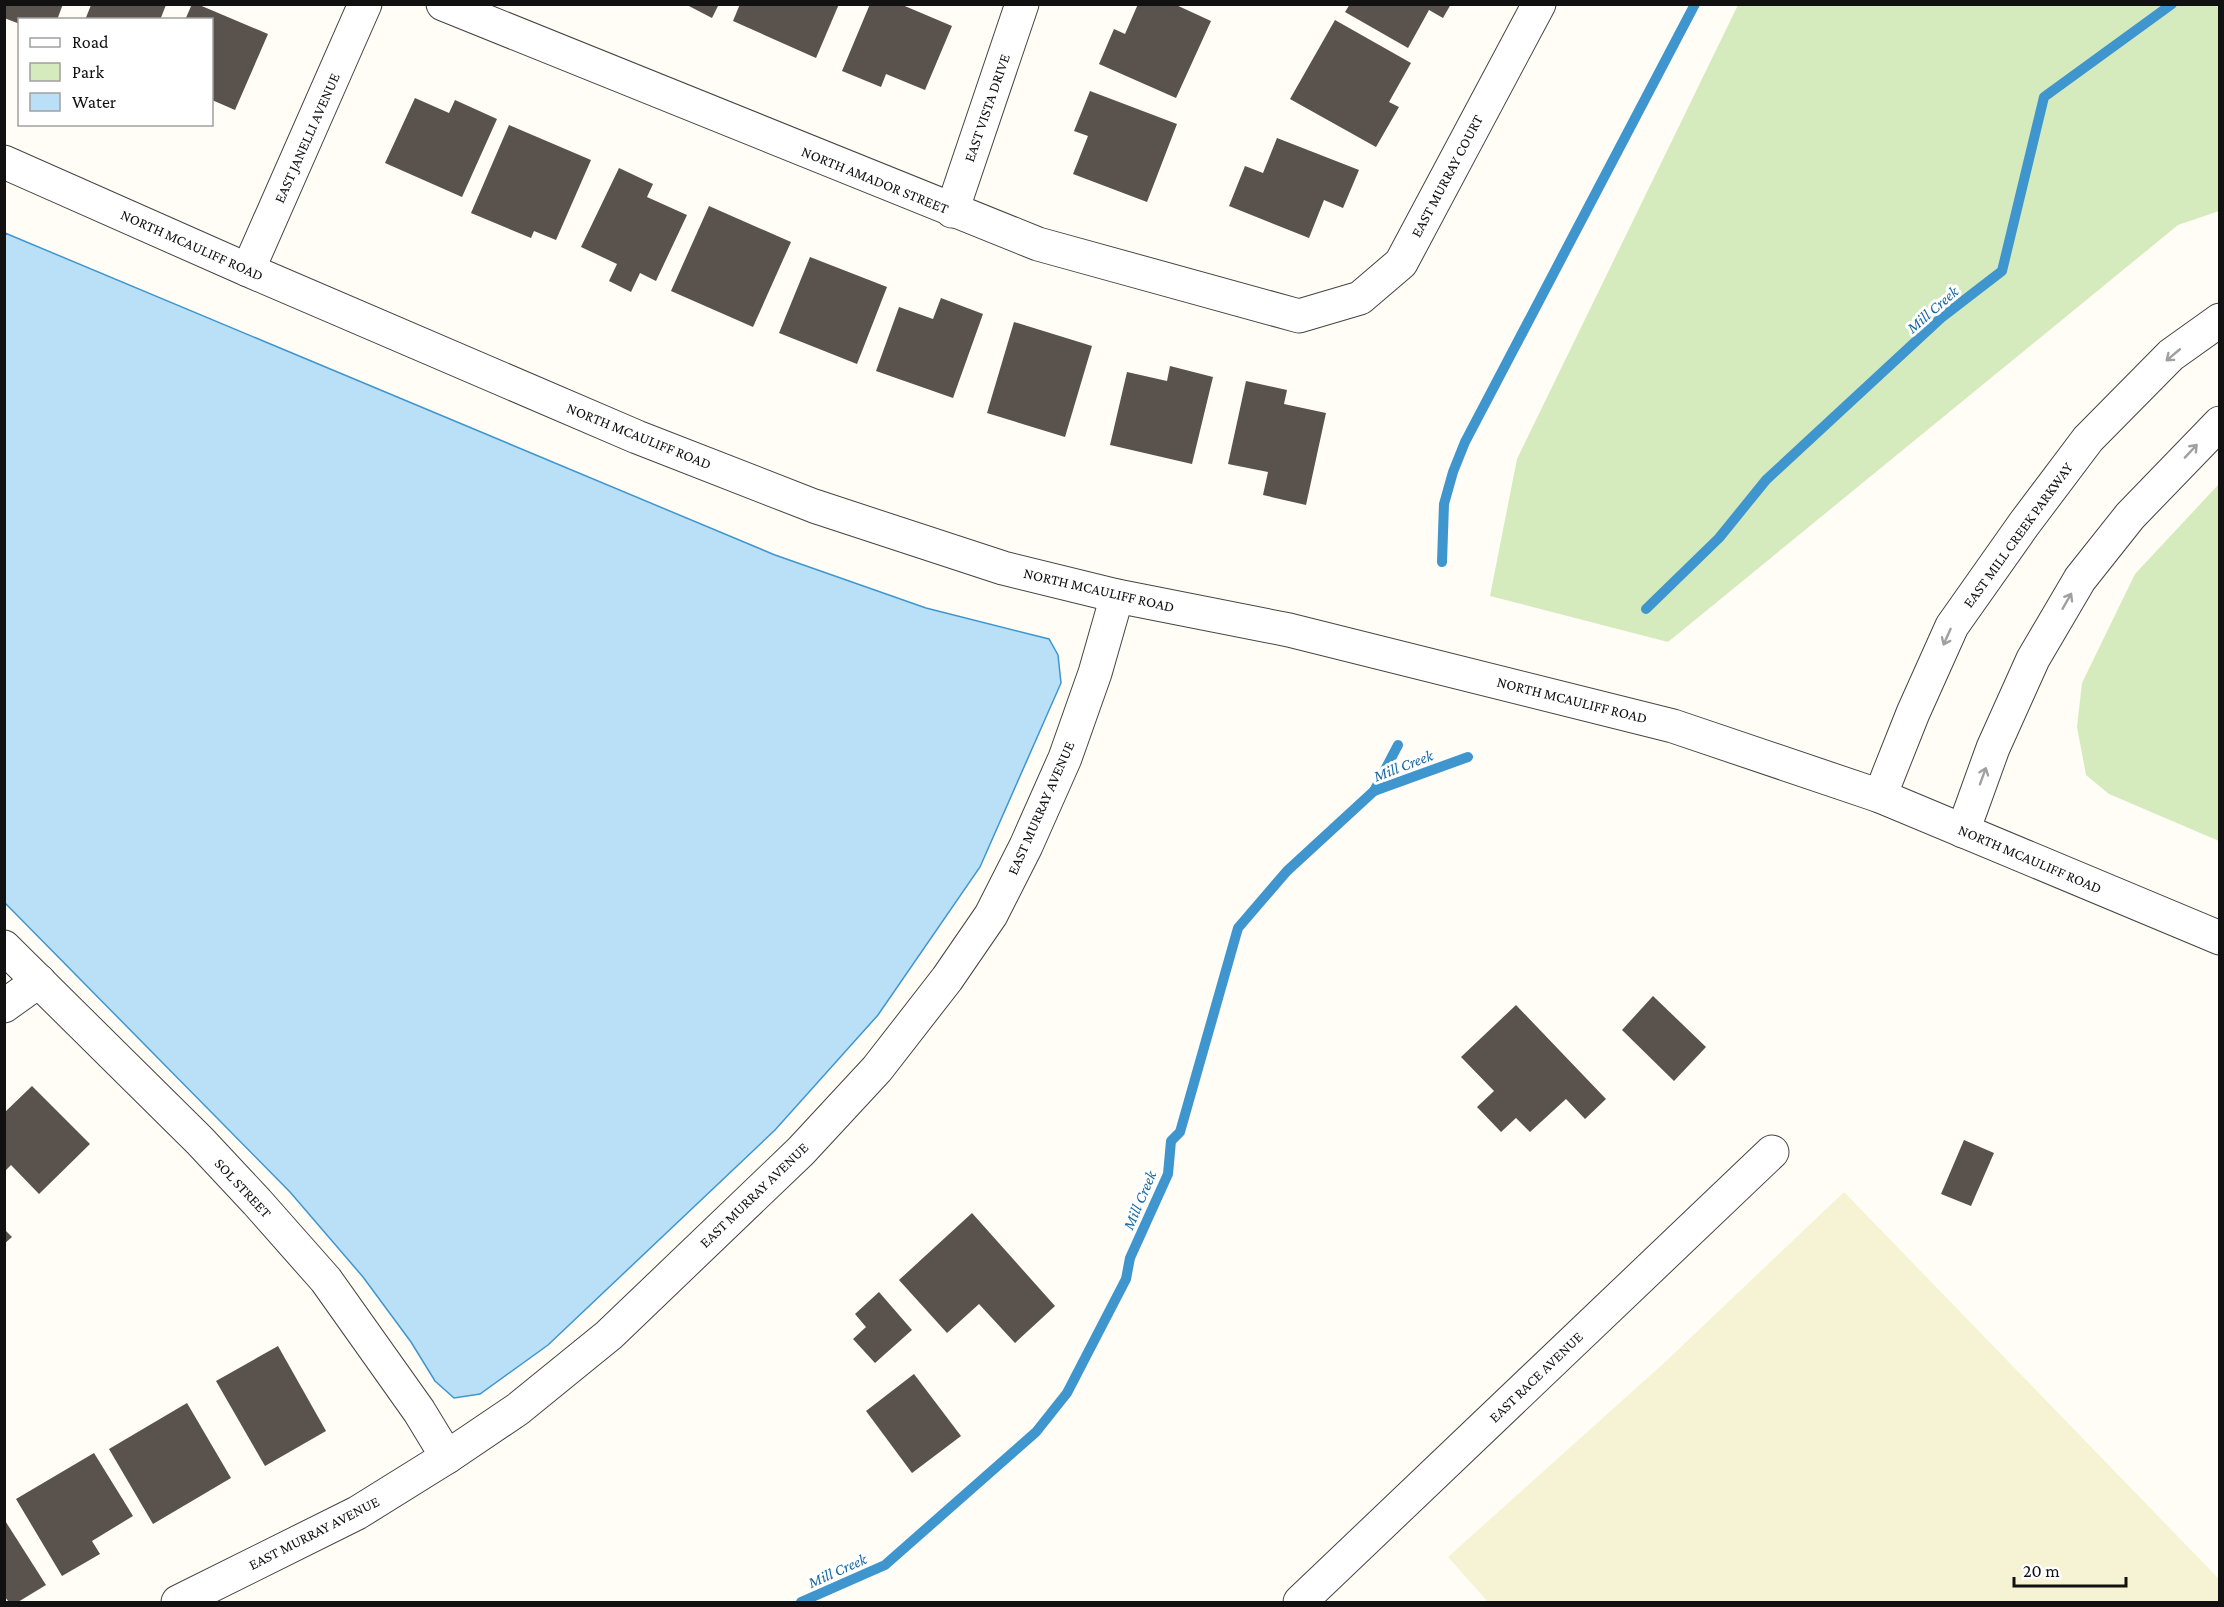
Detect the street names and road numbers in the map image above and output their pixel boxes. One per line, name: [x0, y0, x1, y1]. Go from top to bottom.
street label: EAST VISTA DRIVE: [961, 52, 1013, 164]
street label: EAST JANELLI AVENUE: [271, 71, 344, 206]
street label: EAST MURRAY COURT: [1408, 112, 1486, 240]
street label: NORTH AMADOR STREET: [799, 143, 951, 217]
street label: NORTH MCAULIFF ROAD: [118, 206, 266, 284]
street label: NORTH MCAULIFF ROAD: [564, 400, 714, 472]
street label: EAST MILL CREEK PARKWAY: [1960, 459, 2076, 610]
street label: NORTH MCAULIFF ROAD: [1022, 565, 1176, 615]
street label: NORTH MCAULIFF ROAD: [1495, 674, 1649, 726]
street label: EAST MURRAY AVENUE: [1004, 739, 1078, 877]
street label: NORTH MCAULIFF ROAD: [1956, 821, 2104, 897]
street label: EAST MURRAY AVENUE: [697, 1139, 811, 1251]
street label: SOL STREET: [211, 1155, 275, 1221]
street label: EAST RACE AVENUE: [1486, 1328, 1586, 1426]
street label: EAST MURRAY AVENUE: [246, 1493, 382, 1573]

